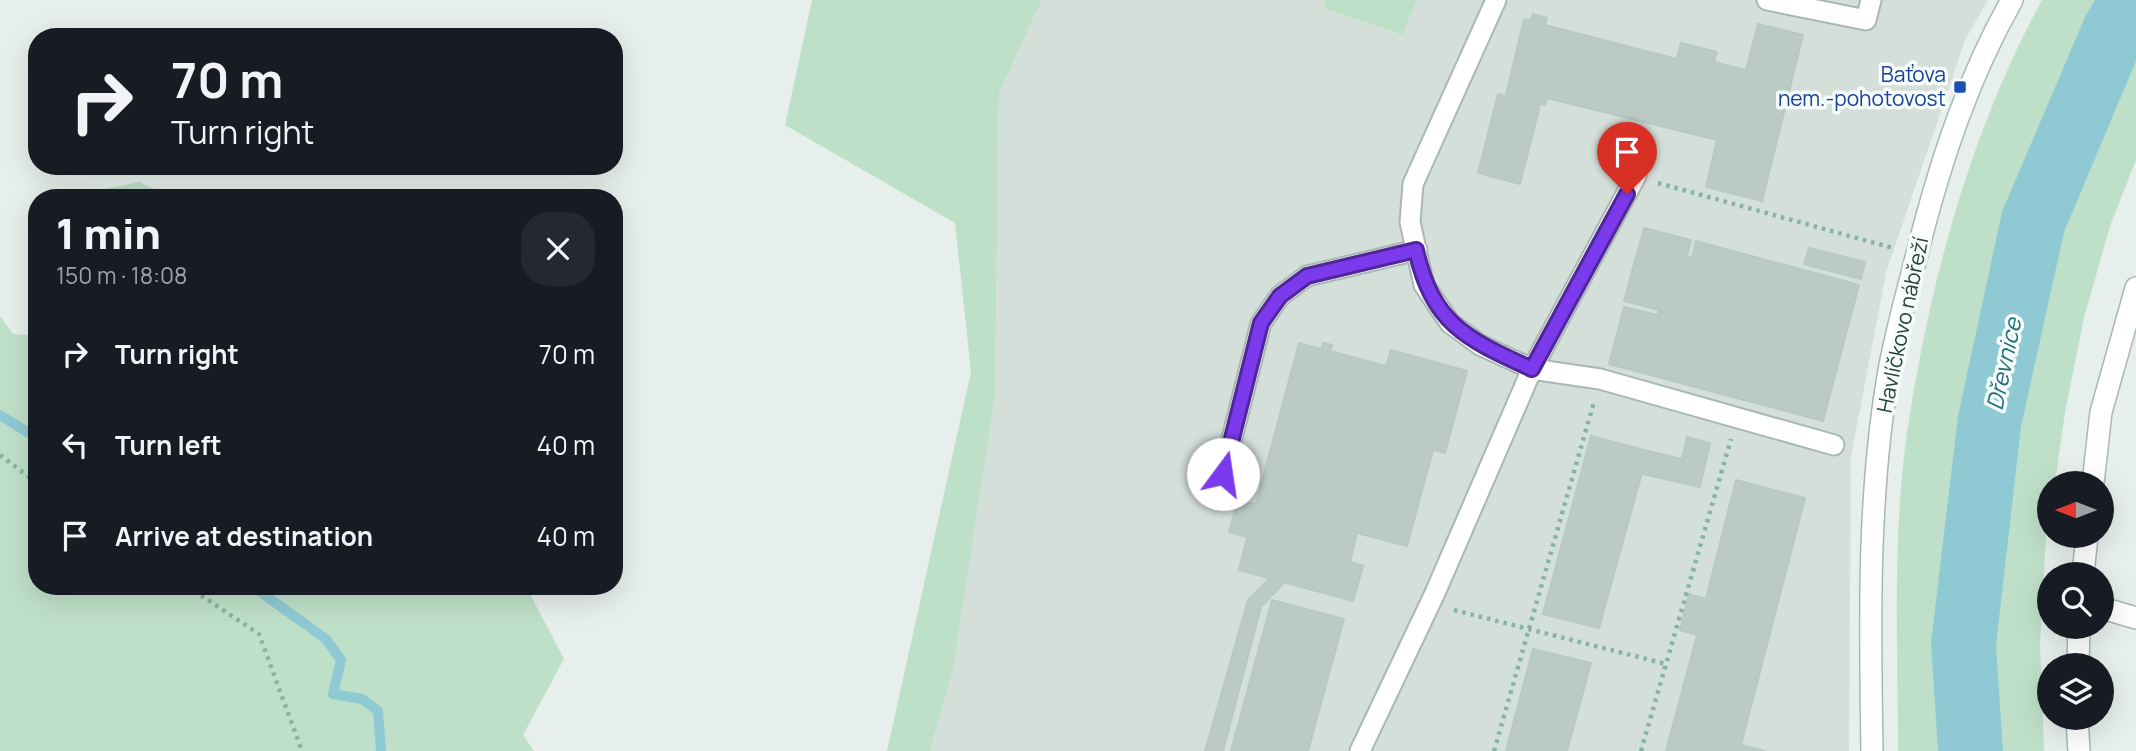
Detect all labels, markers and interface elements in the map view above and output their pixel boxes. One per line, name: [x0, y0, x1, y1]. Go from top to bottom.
text: 70 m: [171, 46, 283, 113]
icon: right: [56, 56, 147, 147]
place label: Baťova nem.-pohotovost: [1778, 60, 1946, 112]
marker: Baťova nem.-pohotovost: [1952, 79, 1968, 95]
text: Turn right: [171, 110, 314, 154]
pin: [1597, 122, 1657, 194]
icon: arrive: [1608, 133, 1646, 171]
text: 1 min: [56, 204, 161, 262]
button: close: [521, 212, 595, 286]
street label: Havlíčkovo nábřeží: [1870, 234, 1934, 415]
text: 150 m · 18:08: [56, 259, 187, 291]
water label: Dřevnice: [1978, 313, 2029, 413]
icon: right: [56, 335, 94, 373]
text: Turn right: [115, 336, 239, 372]
text: 70 m: [539, 336, 595, 372]
icon: left: [56, 426, 94, 464]
text: Turn left: [115, 427, 222, 463]
text: 40 m: [537, 427, 595, 463]
position arrow: [1186, 437, 1260, 511]
north arrow: [2037, 471, 2114, 548]
map controls: [2037, 471, 2114, 730]
icon: arrive: [56, 517, 94, 555]
text: Arrive at destination: [115, 518, 373, 554]
text: 40 m: [537, 518, 595, 554]
button: search: [2037, 562, 2114, 639]
button: layers: [2037, 653, 2114, 730]

